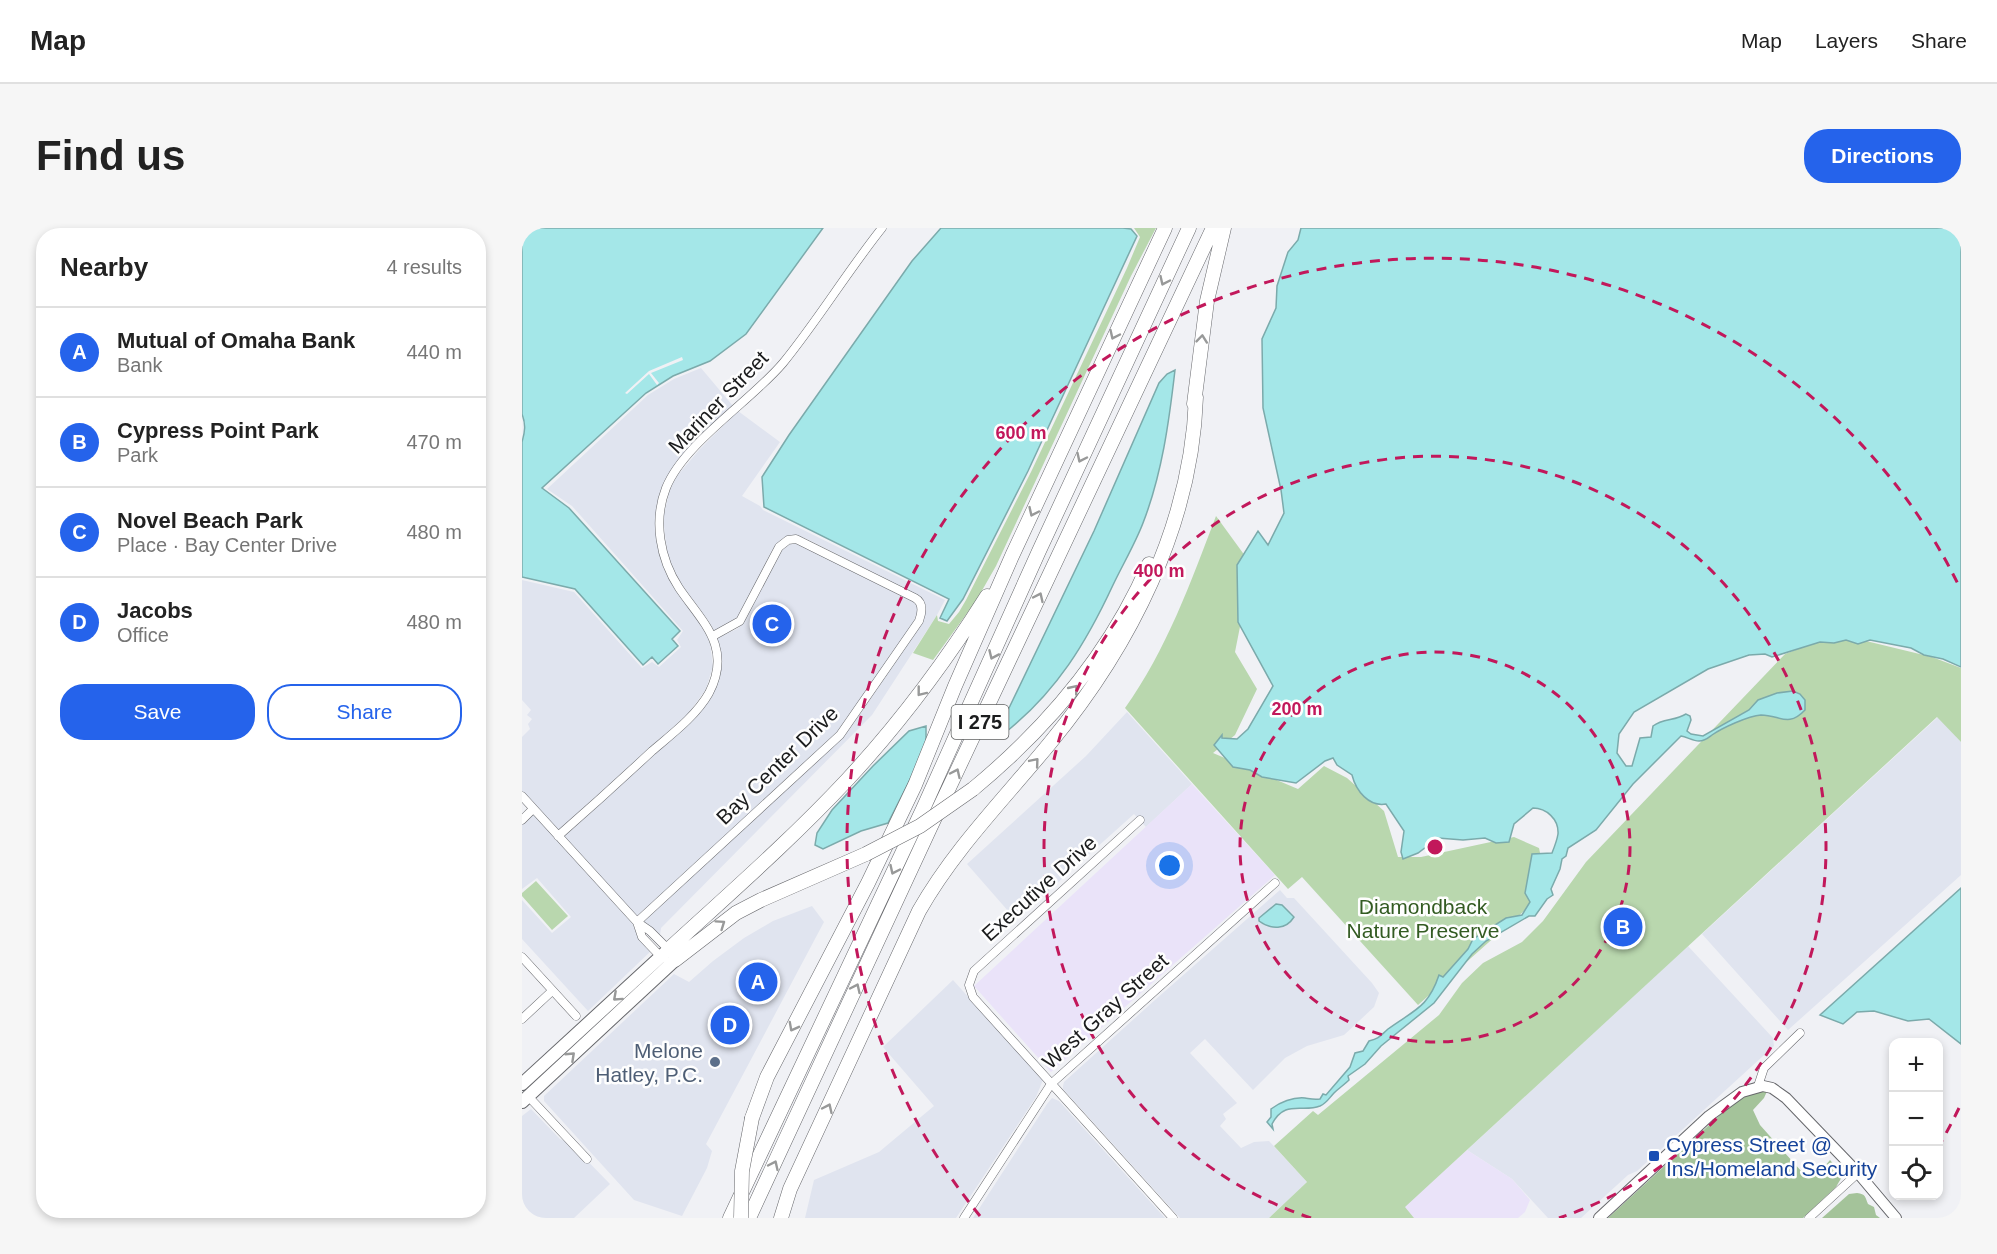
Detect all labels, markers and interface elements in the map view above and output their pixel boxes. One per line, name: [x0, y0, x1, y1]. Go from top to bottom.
text: Map: [30, 25, 86, 56]
text: Map: [1741, 29, 1782, 52]
text: Layers: [1815, 29, 1878, 52]
text: Share: [1911, 29, 1967, 52]
button: Directions: [1804, 129, 1961, 183]
text: Find us: [36, 132, 185, 179]
text: Nearby: [60, 252, 148, 282]
text: 4 results: [386, 256, 462, 278]
one-way arrow: [1159, 275, 1171, 286]
text: Mutual of Omaha Bank: [117, 328, 355, 353]
one-way arrow: [1110, 328, 1122, 339]
one-way arrow: [1196, 335, 1208, 344]
text: A: [72, 341, 87, 363]
text: 440 m: [406, 341, 462, 363]
street label: Mariner Street: [664, 346, 773, 458]
text: Bank: [117, 354, 163, 376]
text: Cypress Point Park: [117, 418, 319, 443]
text: 600 m: [995, 423, 1047, 443]
text: B: [72, 431, 87, 453]
text: 470 m: [406, 431, 462, 453]
text: Park: [117, 444, 158, 466]
one-way arrow: [1077, 451, 1089, 462]
one-way arrow: [1028, 505, 1040, 516]
text: Novel Beach Park: [117, 508, 303, 533]
text: C: [72, 521, 87, 543]
text: 480 m: [406, 521, 462, 543]
text: Place · Bay Center Drive: [117, 534, 337, 556]
text: 400 m: [1133, 561, 1185, 581]
one-way arrow: [1032, 593, 1044, 604]
text: Jacobs: [117, 598, 193, 623]
pin: C: [752, 602, 792, 646]
text: D: [72, 611, 87, 633]
text: 480 m: [406, 611, 462, 633]
text: Office: [117, 624, 169, 646]
one-way arrow: [988, 648, 1000, 659]
button: Save: [60, 684, 255, 740]
button: Share: [267, 684, 462, 740]
one-way arrow: [918, 685, 929, 696]
one-way arrow: [1067, 685, 1078, 696]
text: 200 m: [1271, 699, 1323, 719]
street label: Bay Center Drive: [712, 701, 842, 829]
road number: I 275: [952, 705, 1008, 739]
one-way arrow: [1027, 758, 1038, 769]
one-way arrow: [948, 769, 960, 780]
street label: Executive Drive: [977, 831, 1101, 945]
centre of rings: [1425, 837, 1445, 857]
your location: [1155, 851, 1184, 880]
one-way arrow: [889, 864, 901, 875]
park label: Diamondback Nature Preserve: [1347, 895, 1499, 942]
pin: B: [1604, 904, 1642, 950]
one-way arrow: [714, 920, 725, 931]
street label: West Gray Street: [1038, 949, 1173, 1073]
pin: A: [738, 960, 778, 1005]
one-way arrow: [849, 984, 861, 995]
one-way arrow: [614, 990, 624, 1001]
pin: D: [710, 1002, 750, 1048]
one-way arrow: [789, 1021, 800, 1032]
map controls: [1889, 1038, 1943, 1200]
button: +: [1889, 1038, 1943, 1092]
place label: Melone Hatley, P.C.: [595, 1039, 703, 1086]
one-way arrow: [565, 1052, 575, 1063]
marker: Melone Hatley, P.C.: [708, 1055, 722, 1069]
button: −: [1889, 1092, 1943, 1146]
one-way arrow: [821, 1103, 833, 1114]
place label: Cypress Street @ Ins/Homeland Security: [1666, 1133, 1878, 1180]
button: locate: [1889, 1146, 1943, 1200]
marker: Cypress Street @ Ins/Homeland Security: [1647, 1149, 1661, 1163]
one-way arrow: [766, 1160, 778, 1171]

